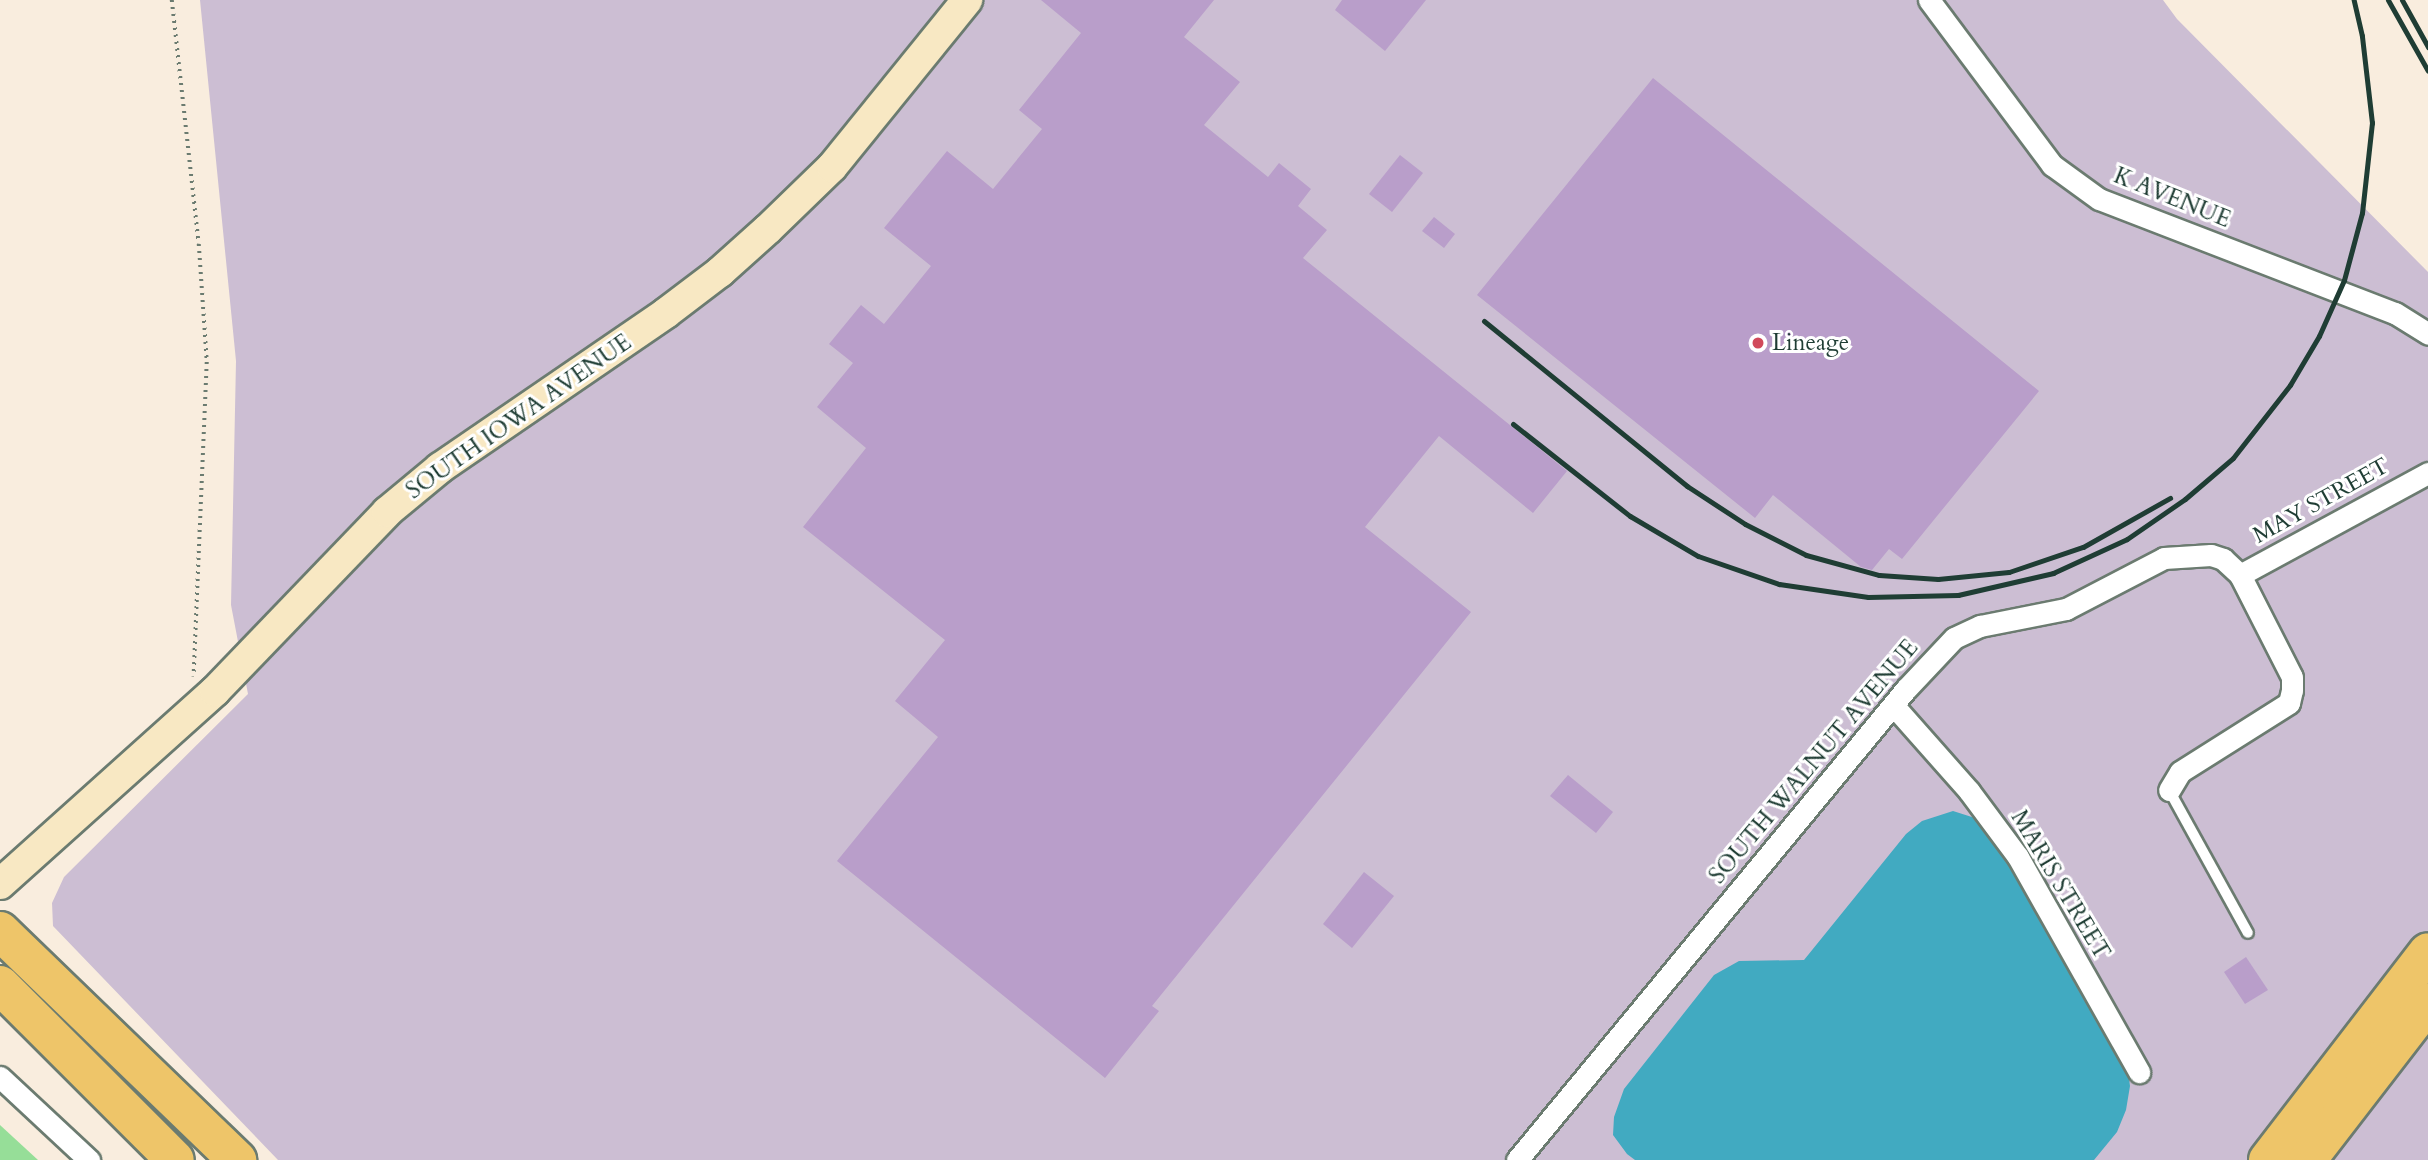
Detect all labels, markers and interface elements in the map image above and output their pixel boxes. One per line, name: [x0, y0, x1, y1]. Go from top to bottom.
street label: K AVENUE: [2110, 162, 2234, 234]
street label: SOUTH IOWA AVENUE: [401, 329, 637, 505]
place label: Lineage: [1772, 329, 1849, 357]
marker: Lineage: [1750, 335, 1766, 351]
street label: MAY STREET: [2248, 452, 2394, 550]
street label: SOUTH WALNUT AVENUE: [1704, 635, 1924, 889]
street label: MARIS STREET: [2005, 805, 2115, 965]

